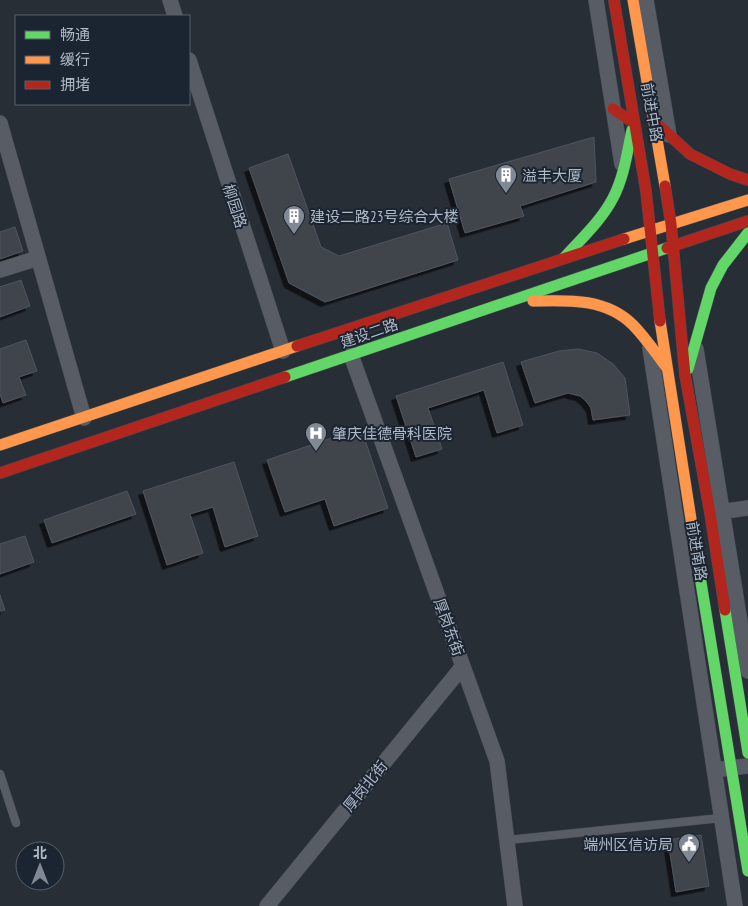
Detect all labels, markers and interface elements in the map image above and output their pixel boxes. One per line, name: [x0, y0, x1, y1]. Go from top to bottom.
legend: [15, 15, 190, 105]
text: 畅通: [60, 25, 90, 44]
text: 缓行: [60, 50, 90, 69]
text: 拥堵: [60, 75, 90, 94]
street label: 前进中路: [637, 81, 667, 143]
building icon: 溢丰大厦: [494, 163, 518, 194]
place label: 溢丰大厦: [522, 166, 582, 185]
street label: 柳园路: [219, 182, 251, 230]
building icon: 建设二路23号综合大楼: [282, 204, 306, 235]
place label: 建设二路23号综合大楼: [310, 207, 459, 226]
street label: 建设二路: [338, 314, 400, 352]
hospital icon: 肇庆佳德骨科医院: [304, 421, 328, 452]
place label: 肇庆佳德骨科医院: [332, 424, 452, 443]
street label: 前进南路: [683, 520, 711, 582]
street label: 厚岗东街: [430, 596, 468, 658]
street label: 厚岗北街: [339, 757, 391, 815]
public building icon: 端州区信访局: [677, 832, 701, 863]
place label: 端州区信访局: [583, 835, 673, 854]
north arrow: [15, 841, 65, 891]
text: 北: [33, 844, 47, 862]

